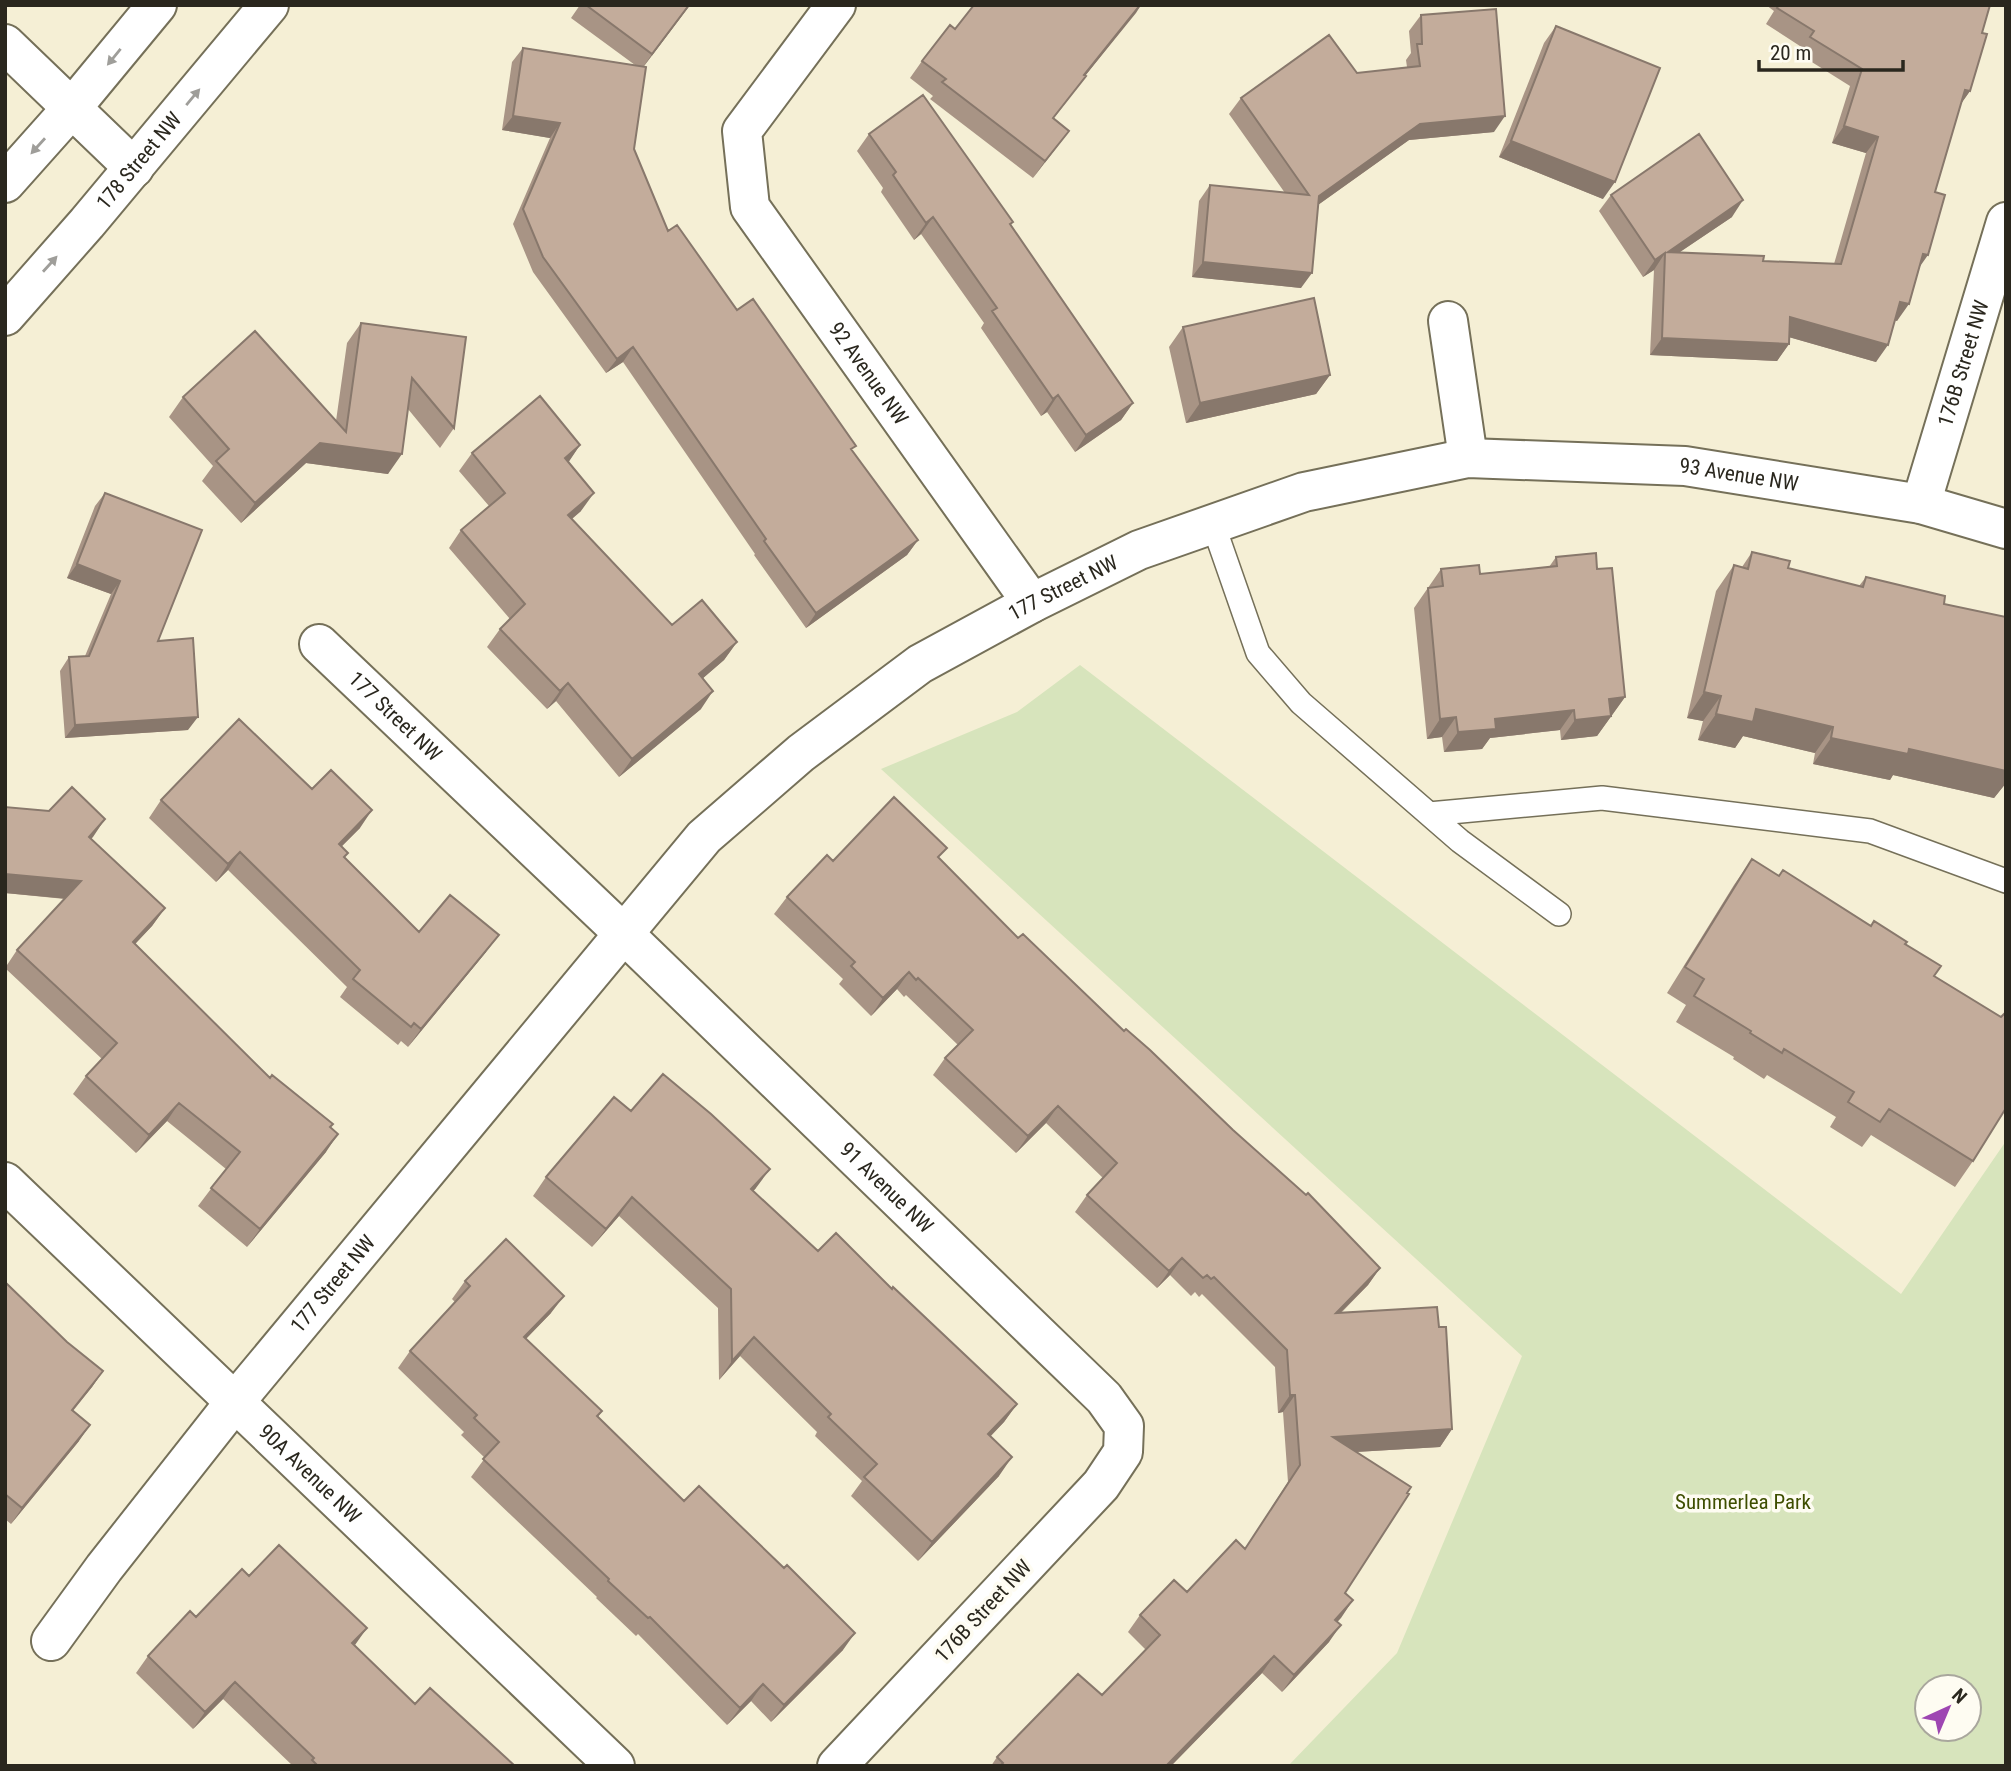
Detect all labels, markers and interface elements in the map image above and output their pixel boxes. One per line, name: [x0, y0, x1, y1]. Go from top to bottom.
scale bar: [1759, 28, 1902, 72]
text: 20 m: [1770, 41, 1811, 65]
one-way arrow: [107, 49, 122, 66]
one-way arrow: [185, 88, 200, 105]
street label: 178 Street NW: [92, 107, 186, 214]
one-way arrow: [30, 137, 46, 155]
one-way arrow: [42, 256, 58, 273]
street label: 176B Street NW: [1933, 297, 1994, 429]
street label: 92 Avenue NW: [824, 318, 913, 429]
street label: 93 Avenue NW: [1679, 454, 1800, 496]
street label: 177 Street NW: [1004, 550, 1122, 625]
street label: 177 Street NW: [344, 667, 446, 766]
street label: 91 Avenue NW: [835, 1137, 938, 1238]
street label: 177 Street NW: [286, 1231, 380, 1337]
street label: 90A Avenue NW: [254, 1420, 366, 1528]
park label: Summerlea Park: [1675, 1490, 1811, 1514]
street label: 176B Street NW: [930, 1555, 1036, 1667]
north arrow: [1913, 1673, 1983, 1743]
text: N: [1947, 1684, 1972, 1708]

